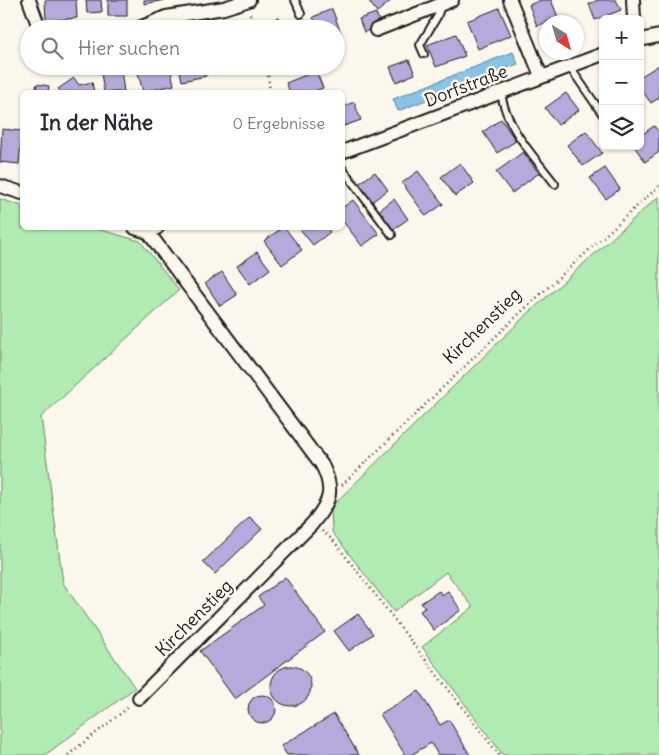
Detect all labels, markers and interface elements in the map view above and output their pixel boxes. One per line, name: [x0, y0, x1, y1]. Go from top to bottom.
north arrow: [539, 15, 584, 60]
map controls: [599, 15, 644, 150]
button: +: [599, 15, 644, 60]
search box: [20, 20, 345, 75]
icon: search: [38, 34, 66, 62]
text: Hier suchen: [78, 36, 180, 60]
street label: Dorfstraße: [421, 59, 511, 112]
button: −: [599, 60, 644, 105]
button: layers: [599, 105, 644, 150]
text: In der Nähe: [40, 109, 153, 136]
text: 0 Ergebnisse: [233, 113, 325, 133]
street label: Kirchenstieg: [438, 283, 526, 369]
street label: Kirchenstieg: [150, 574, 237, 661]

